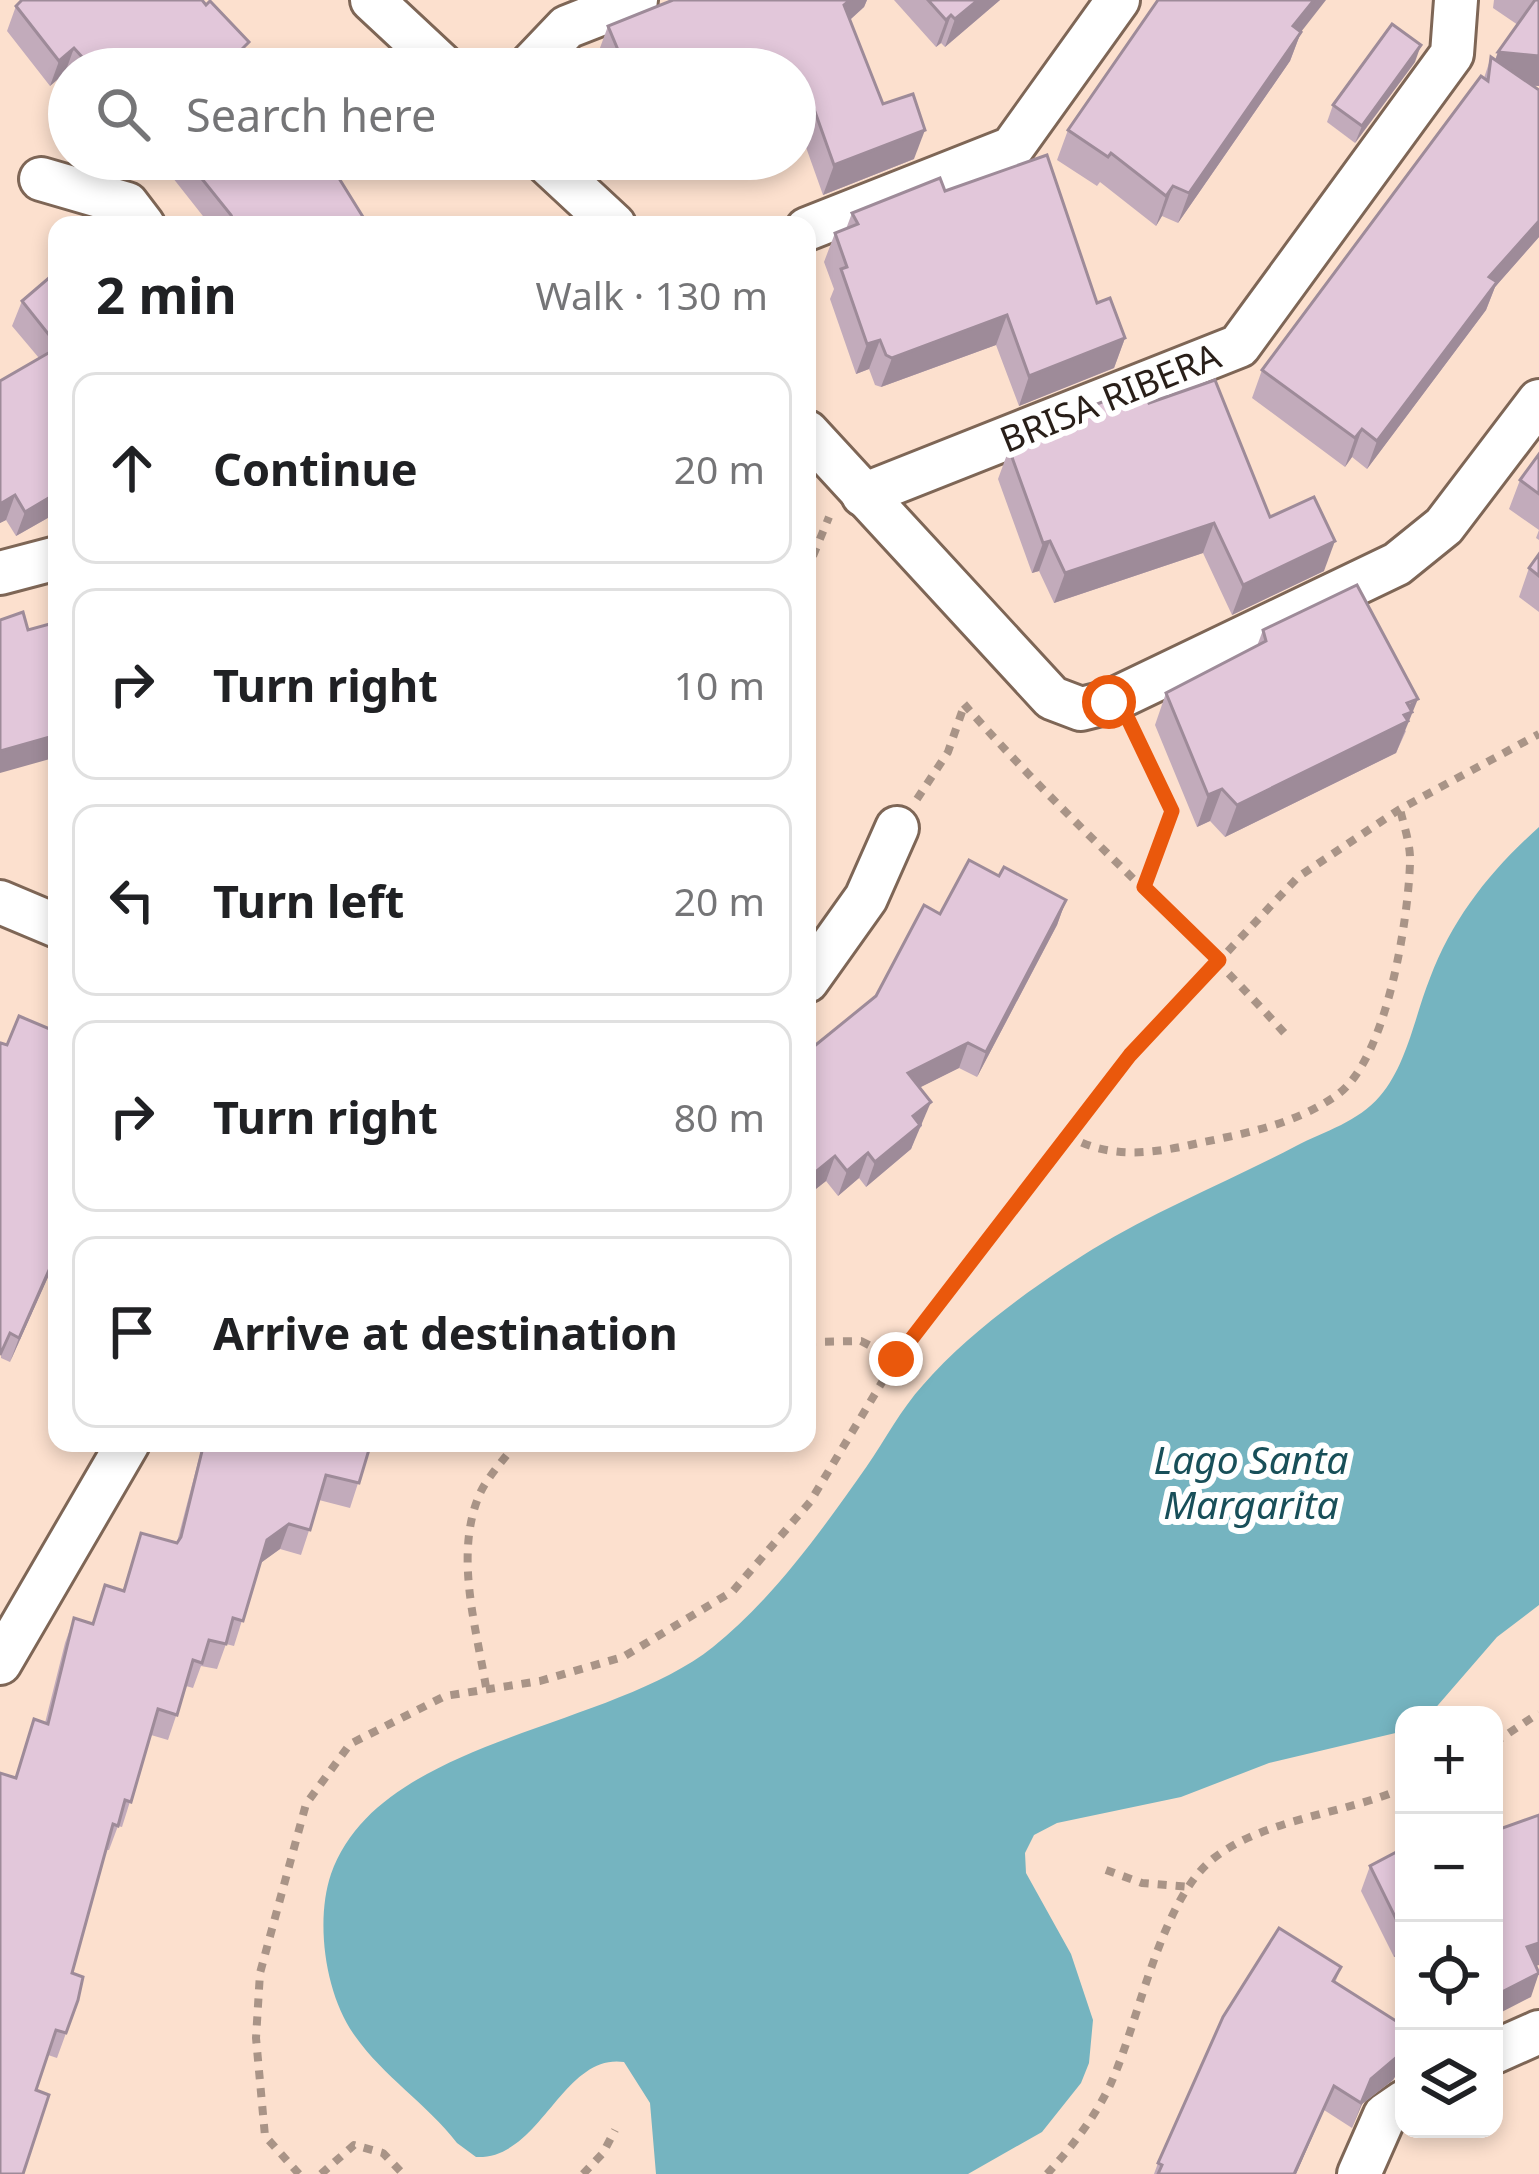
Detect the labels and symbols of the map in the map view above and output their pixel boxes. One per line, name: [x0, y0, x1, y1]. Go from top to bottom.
street label: BRISA RIBERA: [993, 331, 1227, 463]
route start: [1082, 675, 1136, 729]
route end: [869, 1332, 923, 1386]
water label: Lago Santa Margarita: [1153, 1432, 1349, 1530]

